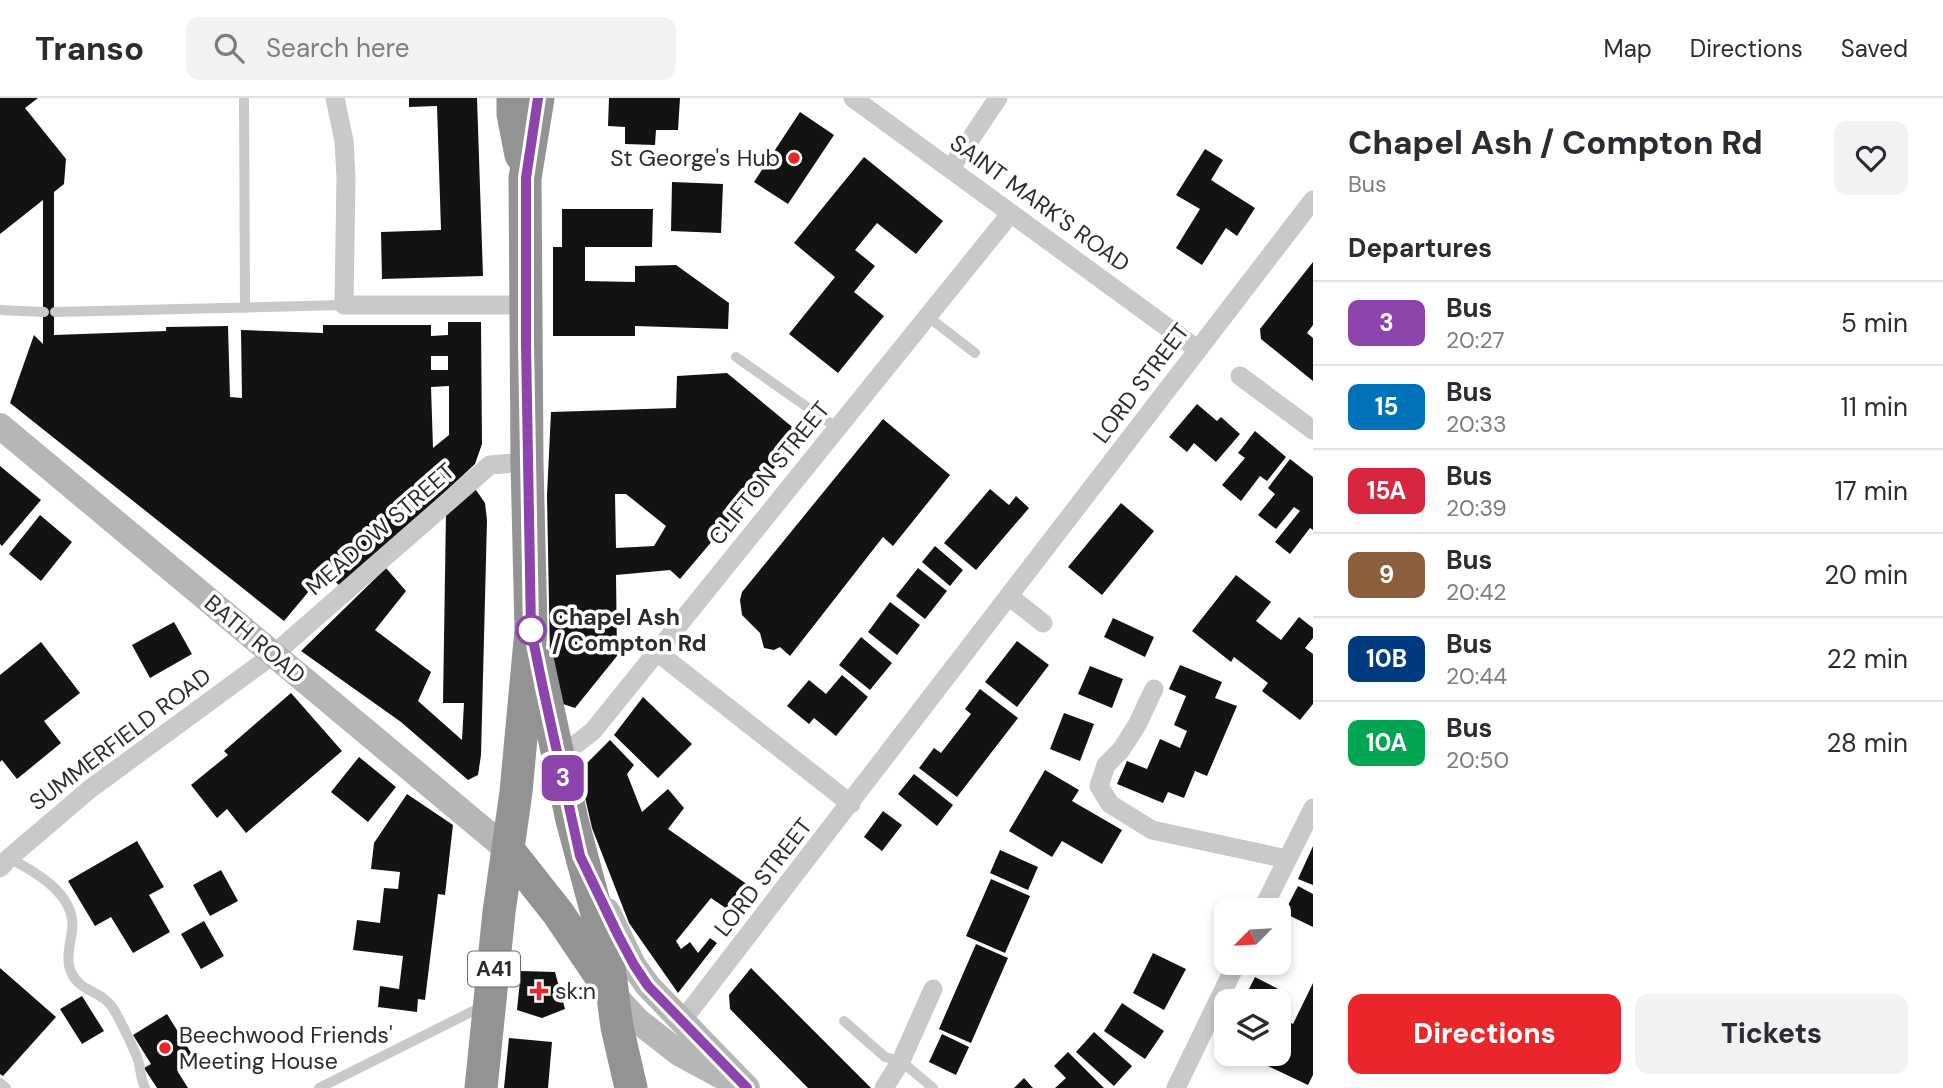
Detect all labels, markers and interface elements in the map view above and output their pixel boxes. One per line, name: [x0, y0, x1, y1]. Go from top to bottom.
search box: [186, 17, 676, 80]
text: Transo: [35, 27, 144, 70]
icon: search: [210, 29, 248, 67]
text: Search here: [266, 31, 410, 65]
text: Map: [1604, 33, 1652, 64]
text: Directions: [1690, 33, 1803, 64]
text: Saved: [1841, 33, 1908, 64]
text: Chapel Ash / Compton Rd: [1348, 121, 1763, 164]
button: heart: [1834, 121, 1908, 195]
street label: SAINT MARK'S ROAD: [944, 128, 1136, 278]
place label: St George's Hub: [610, 143, 780, 173]
marker: St George's Hub: [786, 150, 802, 166]
text: Bus: [1348, 169, 1387, 199]
text: Departures: [1348, 231, 1492, 265]
text: Bus: [1446, 291, 1492, 325]
text: 5 min: [1841, 306, 1908, 340]
text: 3: [1379, 307, 1394, 338]
street label: LORD STREET: [1086, 317, 1196, 449]
text: 20:27: [1446, 325, 1505, 355]
text: Bus: [1446, 375, 1492, 409]
text: 11 min: [1841, 390, 1908, 424]
text: 15: [1375, 391, 1398, 422]
street label: CLIFTON STREET: [702, 395, 836, 551]
text: 20:33: [1446, 409, 1507, 439]
street label: MEADOW STREET: [299, 456, 461, 602]
text: Bus: [1446, 459, 1492, 493]
text: 17 min: [1835, 474, 1908, 508]
text: 15A: [1367, 475, 1406, 506]
text: 20:39: [1446, 493, 1507, 523]
text: Bus: [1446, 543, 1492, 577]
text: 20 min: [1824, 558, 1908, 592]
text: 9: [1379, 559, 1394, 590]
text: 20:42: [1446, 577, 1507, 607]
street label: BATH ROAD: [198, 588, 312, 690]
place label: Chapel Ash / Compton Rd: [552, 602, 707, 658]
marker: Chapel Ash / Compton Rd: [516, 615, 546, 645]
text: Bus: [1446, 627, 1492, 661]
text: 22 min: [1827, 642, 1908, 676]
text: 10B: [1366, 643, 1407, 674]
street label: SUMMERFIELD ROAD: [23, 661, 217, 817]
text: 20:44: [1446, 661, 1507, 691]
text: Bus: [1446, 711, 1492, 745]
text: 28 min: [1826, 726, 1908, 760]
text: 10A: [1366, 727, 1407, 758]
text: 20:50: [1446, 745, 1509, 775]
line badge: 3: [540, 755, 586, 801]
text: 3: [556, 762, 570, 793]
street label: LORD STREET: [707, 812, 819, 942]
north arrow: [1214, 898, 1292, 975]
map controls: [1214, 898, 1291, 1066]
road number: A41: [468, 952, 520, 986]
place label: sk:n: [555, 976, 596, 1006]
marker: sk:n: [529, 981, 549, 1001]
button: layers: [1214, 989, 1291, 1066]
button: Directions: [1348, 994, 1621, 1074]
button: Tickets: [1635, 994, 1908, 1074]
place label: Beechwood Friends' Meeting House: [179, 1020, 393, 1076]
marker: Beechwood Friends' Meeting House: [157, 1040, 173, 1056]

